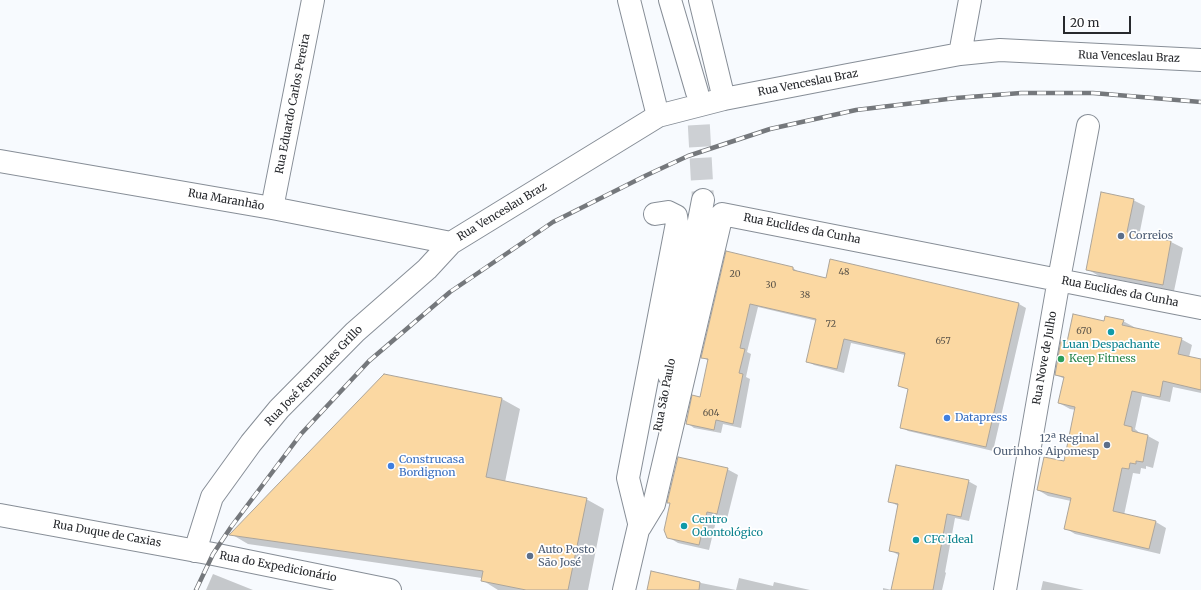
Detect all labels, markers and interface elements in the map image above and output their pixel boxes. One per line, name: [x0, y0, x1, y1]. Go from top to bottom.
scale bar: [1065, 8, 1133, 34]
text: 20 m: [1070, 15, 1099, 30]
street label: Rua Eduardo Carlos Pereira: [273, 33, 313, 175]
street label: Rua Venceslau Braz: [1078, 49, 1180, 65]
street label: Rua Venceslau Braz: [757, 67, 859, 99]
street label: Rua Venceslau Braz: [455, 180, 549, 244]
street label: Rua Maranhão: [187, 187, 265, 213]
street label: Rua Euclides da Cunha: [742, 211, 862, 247]
place label: Correios: [1129, 229, 1173, 243]
marker: Correios: [1116, 231, 1126, 241]
house number: 48: [839, 267, 849, 277]
house number: 20: [730, 269, 740, 279]
street label: Rua Euclides da Cunha: [1060, 274, 1180, 310]
house number: 30: [766, 280, 776, 290]
house number: 38: [800, 290, 810, 300]
street label: Rua Nove de Julho: [1030, 310, 1060, 406]
house number: 72: [826, 319, 836, 329]
street label: Rua José Fernandes Grillo: [263, 323, 365, 429]
house number: 670: [1076, 326, 1092, 336]
marker: Luan Despachante: [1106, 327, 1116, 337]
house number: 657: [935, 336, 951, 346]
place label: Luan Despachante: [1062, 338, 1160, 352]
place label: Keep Fitness: [1069, 352, 1136, 366]
marker: Keep Fitness: [1056, 354, 1066, 364]
street label: Rua São Paulo: [651, 357, 679, 433]
house number: 604: [703, 408, 719, 418]
place label: Datapress: [955, 411, 1007, 425]
marker: Datapress: [942, 413, 952, 423]
place label: 12ª Reginal Ourinhos Aipomesp: [993, 432, 1099, 458]
marker: 12ª Reginal Ourinhos Aipomesp: [1102, 440, 1112, 450]
place label: Construcasa Bordignon: [399, 453, 464, 479]
marker: Construcasa Bordignon: [386, 461, 396, 471]
place label: Centro Odontológico: [692, 513, 763, 539]
street label: Rua Duque de Caxias: [52, 518, 162, 550]
marker: Centro Odontológico: [679, 521, 689, 531]
place label: CFC Ideal: [924, 533, 973, 547]
marker: CFC Ideal: [911, 535, 921, 545]
place label: Auto Posto São José: [538, 543, 595, 569]
street label: Rua do Expedicionário: [218, 549, 338, 585]
marker: Auto Posto São José: [525, 551, 535, 561]

